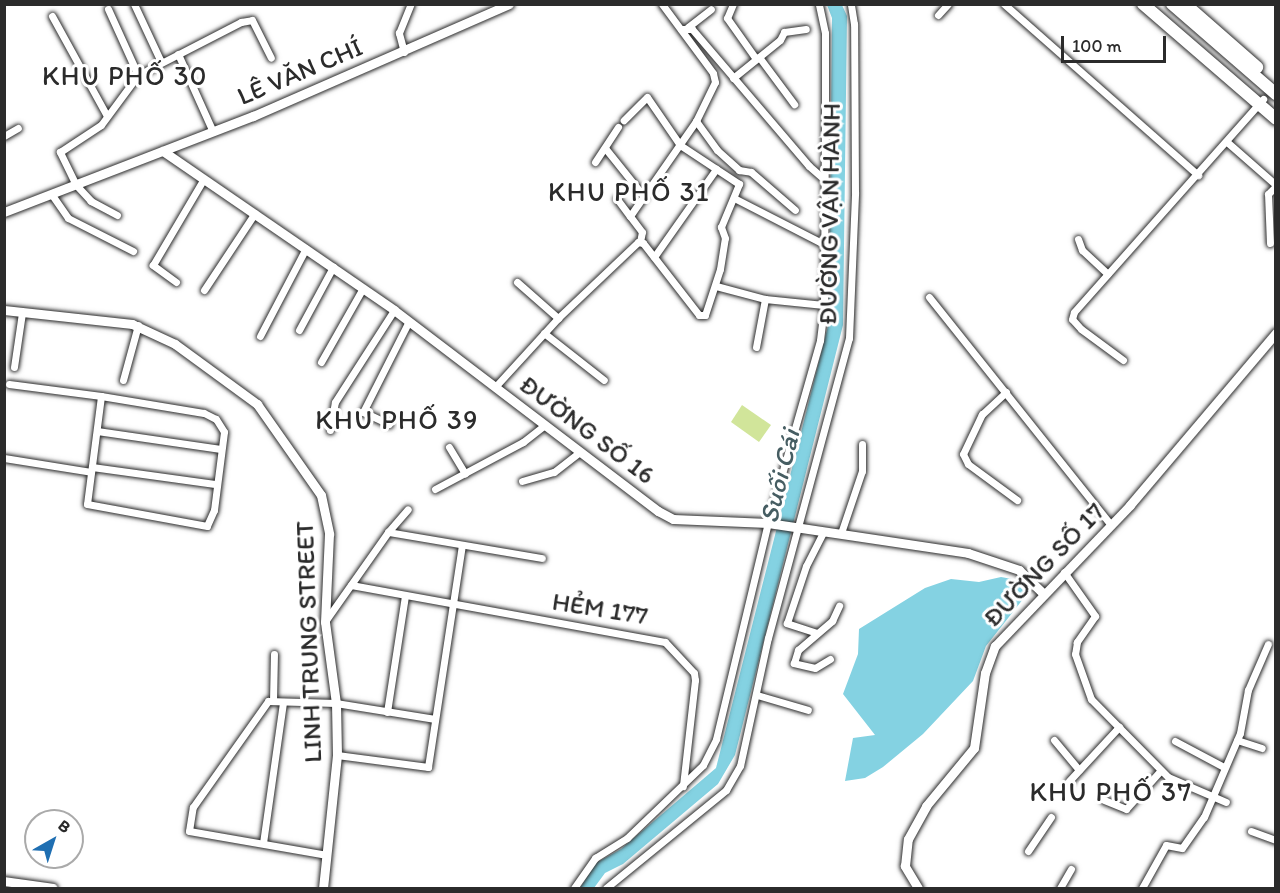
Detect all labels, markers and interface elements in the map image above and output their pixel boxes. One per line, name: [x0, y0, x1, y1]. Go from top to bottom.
scale bar: [1064, 24, 1169, 62]
street label: LÊ VĂN CHÍ: [233, 32, 367, 112]
text: 100 m: [1072, 35, 1122, 57]
district label: KHU PHỐ 30: [42, 60, 208, 92]
street label: ĐƯỜNG VẬN HÀNH: [812, 103, 848, 325]
district label: KHU PHỐ 31: [548, 176, 710, 208]
street label: ĐƯỜNG SỐ 16: [513, 369, 661, 491]
district label: KHU PHỐ 39: [315, 404, 479, 436]
water label: Suối Cái: [752, 426, 806, 526]
street label: ĐƯỜNG SỐ 17: [977, 496, 1111, 634]
street label: LINH TRUNG STREET: [289, 520, 329, 764]
street label: HẺM 177: [550, 586, 650, 632]
district label: KHU PHỐ 37: [1030, 776, 1192, 808]
north arrow: [24, 809, 84, 869]
text: B: [54, 816, 74, 837]

